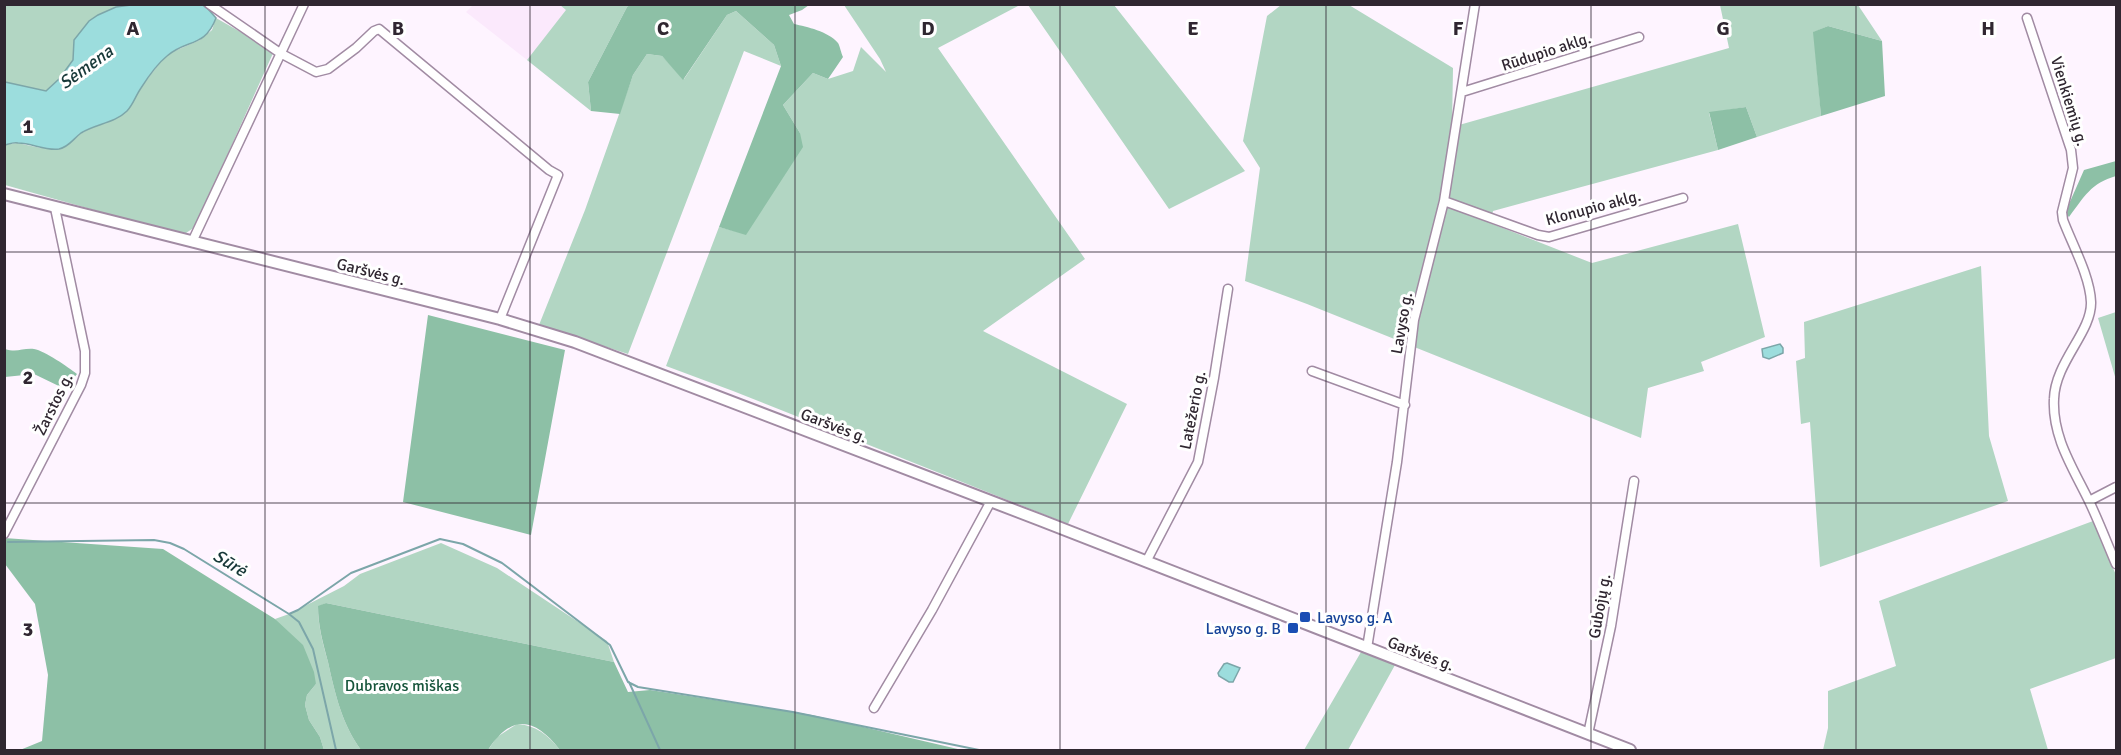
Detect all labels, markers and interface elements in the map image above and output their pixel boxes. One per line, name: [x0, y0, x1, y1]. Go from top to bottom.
text: A: [127, 16, 140, 41]
text: B: [392, 16, 404, 41]
text: C: [657, 16, 669, 41]
text: D: [921, 16, 935, 41]
text: E: [1187, 16, 1199, 41]
text: F: [1453, 16, 1464, 41]
text: G: [1716, 16, 1730, 41]
text: H: [1981, 16, 1995, 41]
street label: Rūdupio aklg.: [1499, 28, 1594, 76]
water label: Sėmena: [55, 40, 118, 94]
street label: Vienkiemių g.: [2046, 54, 2092, 148]
text: 1: [23, 114, 34, 139]
street label: Klonupio aklg.: [1543, 186, 1643, 230]
street label: Garšvės g.: [335, 254, 407, 290]
street label: Lavyso g.: [1387, 291, 1417, 356]
text: 2: [23, 365, 33, 390]
street label: Latežerio g.: [1176, 369, 1210, 451]
street label: Žarstos g.: [30, 370, 78, 439]
street label: Garšvės g.: [798, 404, 870, 448]
water label: Sūrė: [209, 545, 252, 582]
street label: Gubojų g.: [1584, 572, 1615, 640]
place label: Lavyso g. A: [1317, 608, 1393, 628]
marker: Lavyso g. A: [1298, 610, 1312, 624]
text: 3: [23, 617, 33, 642]
place label: Lavyso g. B: [1205, 619, 1281, 639]
marker: Lavyso g. B: [1286, 621, 1300, 635]
street label: Garšvės g.: [1385, 632, 1457, 676]
park label: Dubravos miškas: [345, 676, 459, 696]

